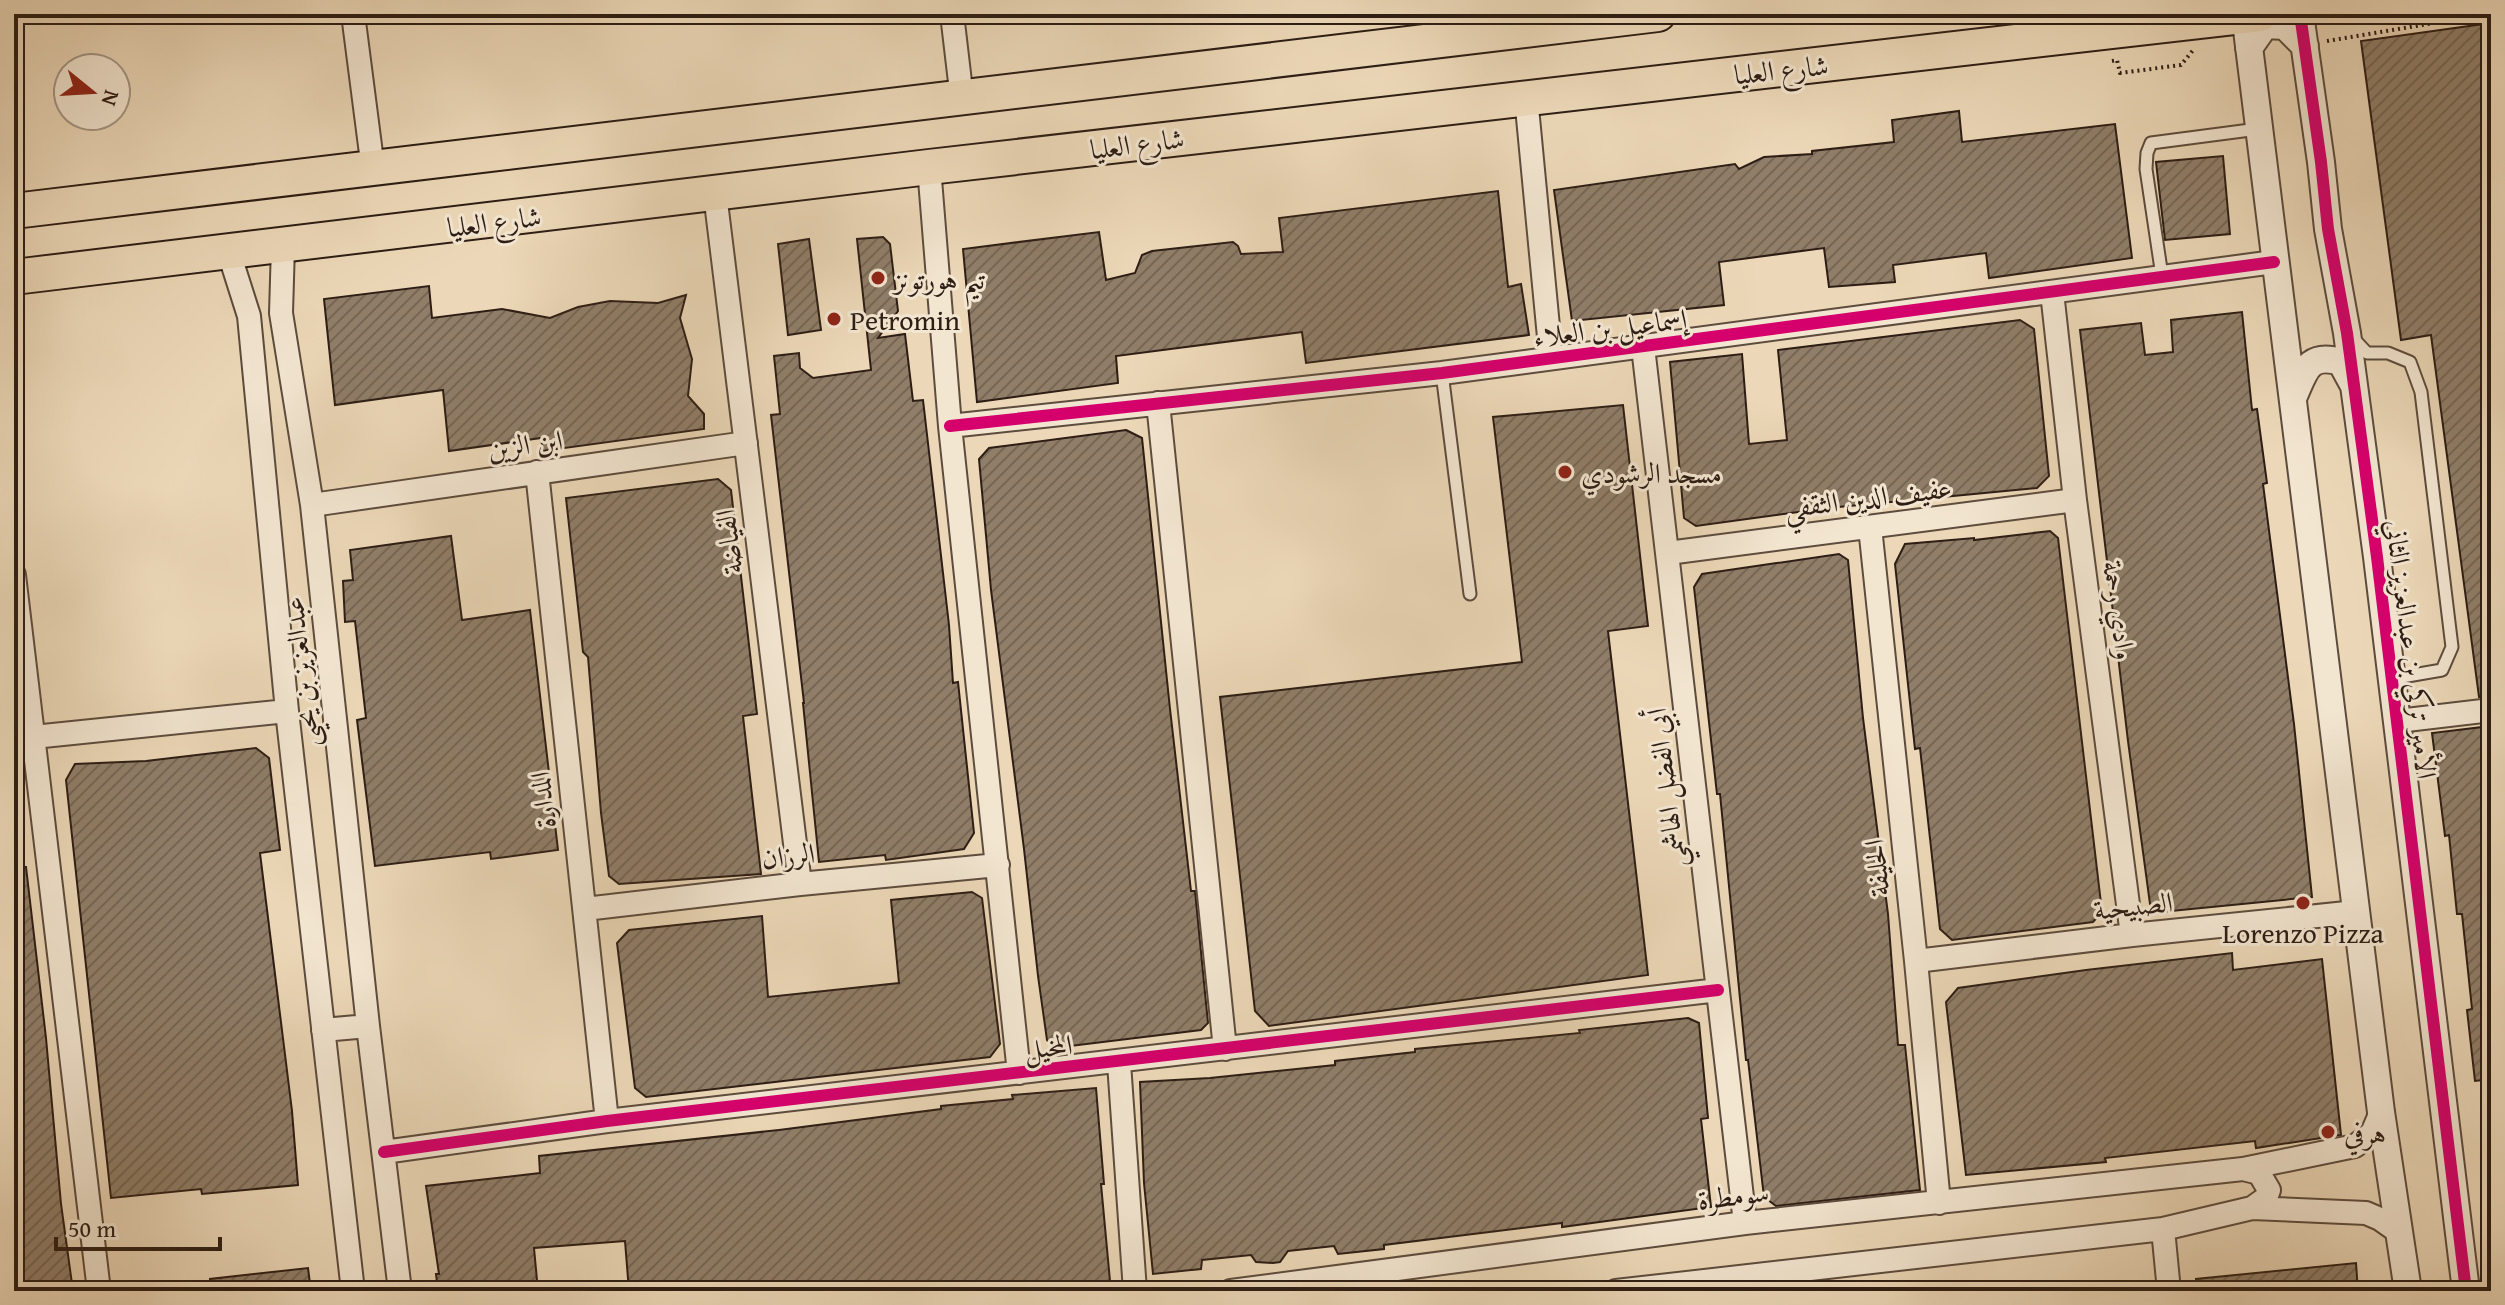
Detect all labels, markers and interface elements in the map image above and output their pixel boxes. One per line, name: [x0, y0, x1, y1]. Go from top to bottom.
street label: شارع العليا: [1732, 44, 1831, 98]
north arrow: [52, 52, 132, 132]
text: N: [93, 86, 129, 110]
street label: شارع العليا: [1087, 117, 1187, 173]
street label: شارع العليا: [444, 195, 544, 251]
place label: تيم هورتونز: [891, 258, 986, 307]
marker: تيم هورتونز: [869, 269, 887, 287]
street label: إسماعيل بن العلاء: [1531, 297, 1691, 357]
place label: Petromin: [850, 299, 960, 340]
marker: Petromin: [825, 310, 843, 328]
street label: ابن الزين: [485, 418, 565, 470]
place label: مسجد الرشودي: [1581, 452, 1722, 496]
marker: مسجد الرشودي: [1556, 463, 1574, 481]
street label: عفيف الدين الثقفي: [1782, 466, 1955, 536]
street label: الفياضة: [704, 507, 752, 577]
street label: الأمير تركي بن عبدالعزيز الثاني: [2373, 517, 2448, 781]
street label: وادي رحمة: [2090, 558, 2147, 663]
street label: عبدالعزيز بن يحيى: [272, 594, 332, 749]
street label: أبي الفضل الهاشمي: [1635, 704, 1702, 870]
street label: المدارة: [519, 770, 565, 830]
street label: الرزان: [759, 832, 817, 878]
street label: الحليفة: [1853, 837, 1899, 899]
street label: الصبيحية: [2091, 880, 2175, 930]
marker: Lorenzo Pizza: [2294, 894, 2312, 912]
place label: Lorenzo Pizza: [2222, 912, 2384, 953]
street label: المخيل: [1022, 1023, 1074, 1069]
place label: هرفي: [2344, 1112, 2386, 1156]
marker: هرفي: [2319, 1123, 2337, 1141]
street label: سومطرة: [1695, 1170, 1771, 1220]
scale bar: [56, 1201, 220, 1251]
text: 50 m: [68, 1211, 116, 1246]

